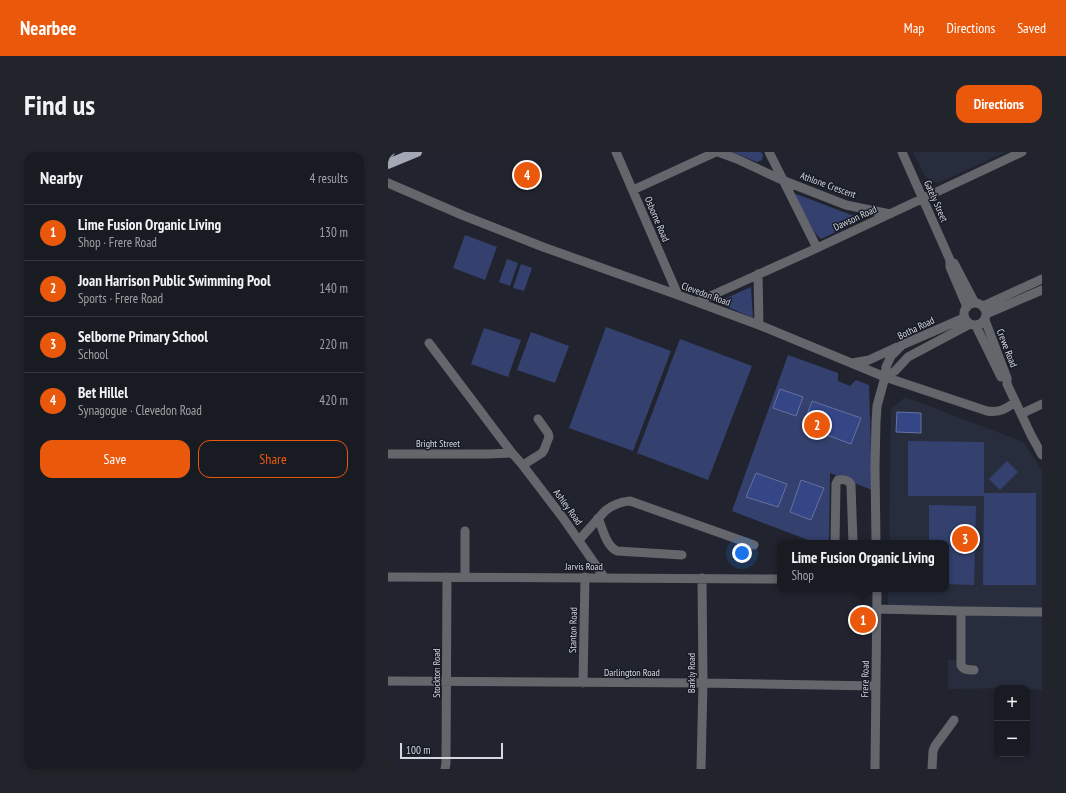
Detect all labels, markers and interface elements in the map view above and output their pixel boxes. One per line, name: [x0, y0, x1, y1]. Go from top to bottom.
text: Nearbee: [20, 16, 77, 40]
text: Map: [904, 19, 924, 37]
text: Directions: [946, 19, 995, 37]
text: Saved: [1017, 19, 1046, 37]
button: Directions: [956, 85, 1042, 123]
text: Find us: [24, 86, 95, 123]
pin: 4: [514, 160, 540, 190]
text: Nearby: [40, 167, 83, 189]
street label: Athlone Crescent: [798, 169, 858, 201]
text: 4 results: [309, 170, 348, 187]
street label: Gately Street: [921, 178, 951, 224]
street label: Osborne Road: [642, 194, 672, 244]
street label: Dawson Road: [831, 202, 879, 234]
text: Lime Fusion Organic Living: [78, 215, 221, 234]
text: 1: [50, 224, 56, 241]
text: 130 m: [319, 224, 348, 241]
text: Shop · Frere Road: [78, 234, 157, 251]
text: Joan Harrison Public Swimming Pool: [78, 271, 271, 290]
street label: Clevedon Road: [680, 279, 732, 309]
text: 2: [50, 280, 56, 297]
text: 140 m: [319, 280, 348, 297]
text: Sports · Frere Road: [78, 290, 163, 307]
street label: Botha Road: [895, 314, 937, 342]
text: Selborne Primary School: [78, 327, 208, 346]
street label: Crewe Road: [994, 327, 1020, 369]
text: 3: [50, 336, 56, 353]
text: 220 m: [319, 336, 348, 353]
text: School: [78, 346, 108, 363]
text: Bet Hillel: [78, 383, 128, 402]
text: 4: [50, 392, 56, 409]
text: 420 m: [319, 392, 348, 409]
text: Synagogue · Clevedon Road: [78, 402, 202, 419]
pin: 2: [804, 410, 830, 440]
street label: Bright Street: [416, 437, 460, 450]
button: Save: [40, 440, 190, 478]
button: Share: [198, 440, 348, 478]
street label: Ashley Road: [551, 486, 585, 528]
pin: 3: [952, 524, 978, 554]
popup: [777, 540, 949, 592]
your location: [732, 543, 752, 563]
text: Lime Fusion Organic Living: [791, 548, 935, 567]
street label: Jarvis Road: [564, 560, 603, 573]
text: Shop: [791, 567, 814, 584]
pin: 1: [850, 605, 876, 635]
street label: Stanton Road: [566, 607, 580, 653]
street label: Stockton Road: [430, 648, 443, 698]
street label: Barkly Road: [685, 653, 698, 693]
street label: Frere Road: [858, 660, 872, 698]
street label: Darlington Road: [604, 666, 660, 679]
map controls: [994, 685, 1030, 757]
button: +: [994, 685, 1030, 721]
button: −: [994, 721, 1030, 757]
scale bar: [400, 741, 503, 760]
text: 100 m: [406, 743, 430, 757]

